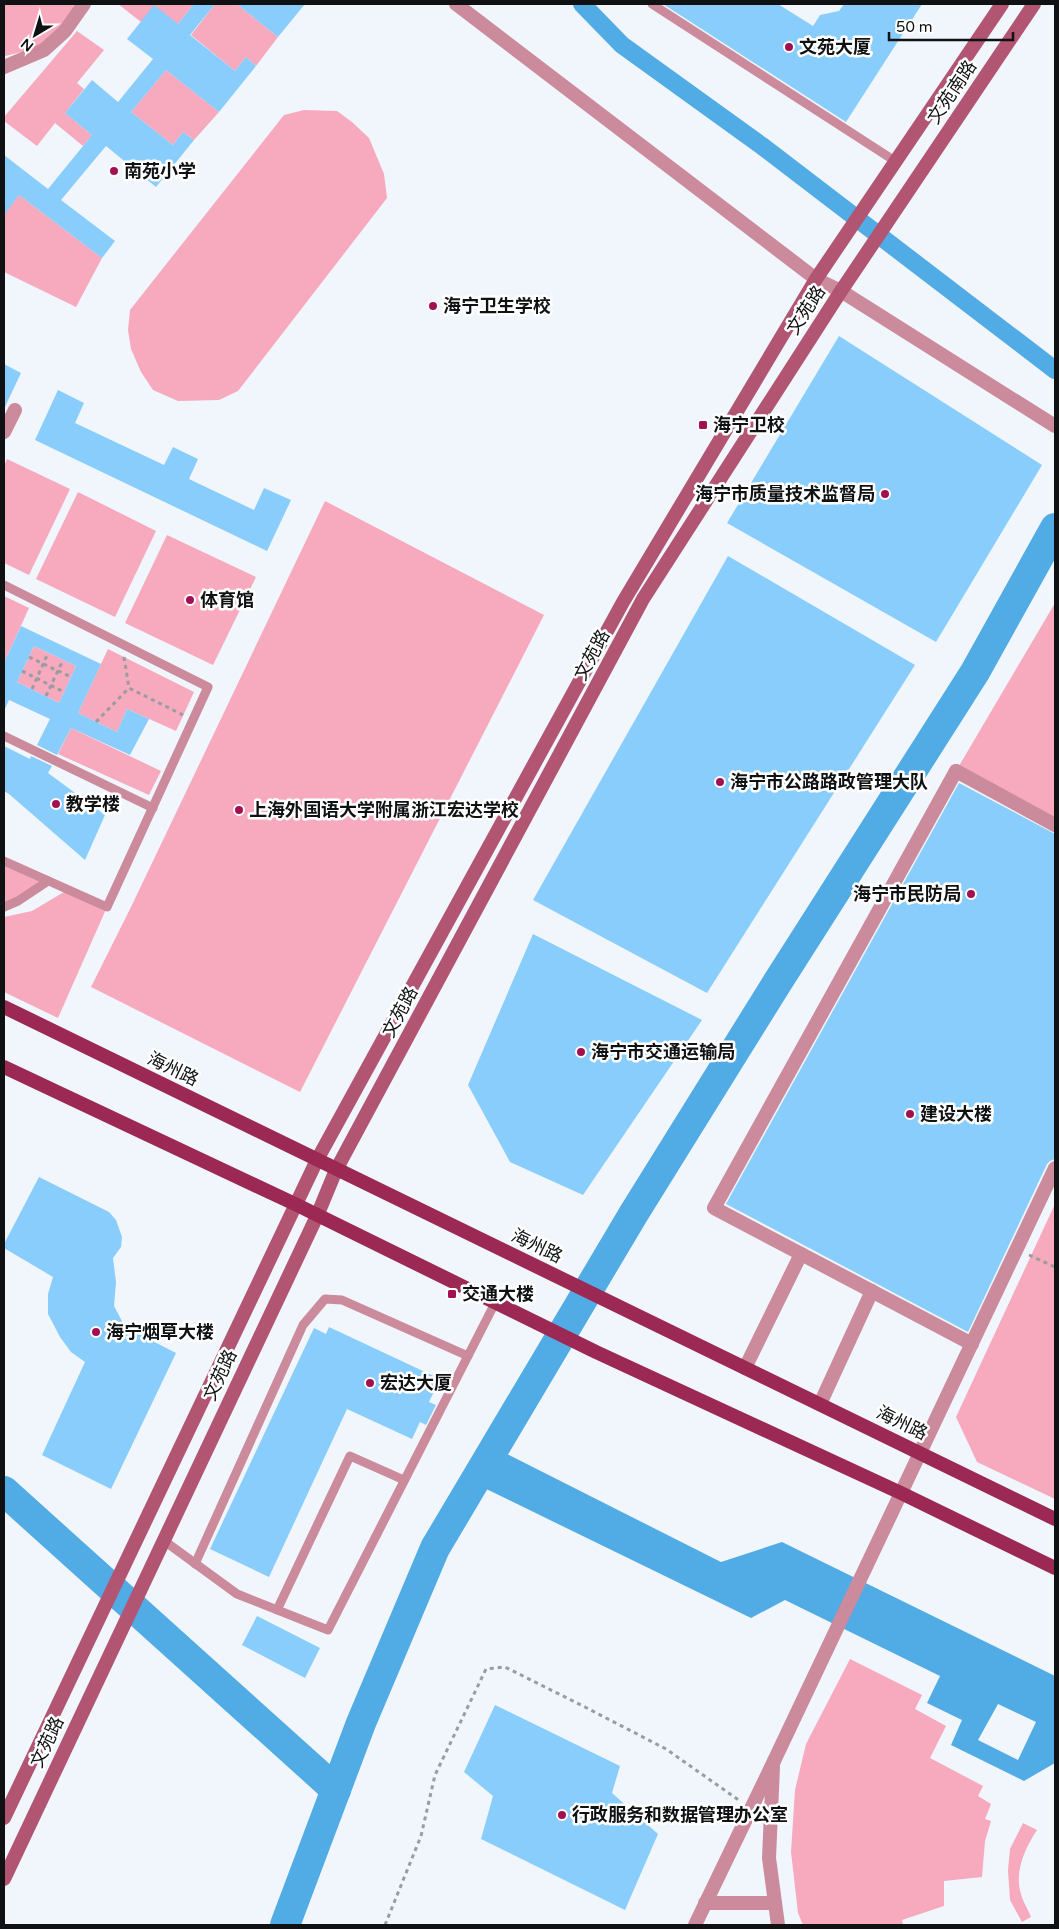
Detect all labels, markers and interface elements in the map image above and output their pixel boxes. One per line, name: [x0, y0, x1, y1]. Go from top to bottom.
north arrow: [10, 10, 60, 60]
scale bar: [889, 10, 1013, 42]
text: 50 m: [896, 18, 933, 36]
text: N: [18, 35, 37, 55]
place label: 文苑大厦: [799, 36, 871, 58]
marker: 文苑大厦: [783, 41, 795, 53]
street label: 文苑南路: [923, 56, 981, 128]
place label: 南苑小学: [124, 160, 196, 182]
marker: 南苑小学: [108, 165, 120, 177]
street label: 文苑路: [782, 281, 830, 339]
place label: 海宁卫生学校: [443, 295, 551, 317]
marker: 海宁卫生学校: [427, 300, 439, 312]
place label: 海宁卫校: [713, 414, 785, 436]
marker: 海宁卫校: [697, 419, 709, 431]
place label: 海宁市质量技术监督局: [695, 483, 875, 505]
marker: 海宁市质量技术监督局: [879, 488, 891, 500]
place label: 体育馆: [200, 589, 254, 611]
marker: 体育馆: [184, 594, 196, 606]
street label: 文苑路: [570, 626, 614, 684]
place label: 海宁市公路路政管理大队: [730, 771, 928, 793]
marker: 海宁市公路路政管理大队: [714, 776, 726, 788]
place label: 教学楼: [66, 793, 120, 815]
marker: 教学楼: [50, 798, 62, 810]
place label: 上海外国语大学附属浙江宏达学校: [249, 799, 519, 821]
marker: 上海外国语大学附属浙江宏达学校: [233, 804, 245, 816]
place label: 海宁市民防局: [853, 883, 961, 905]
marker: 海宁市民防局: [965, 888, 977, 900]
street label: 文苑路: [378, 983, 422, 1041]
place label: 海宁市交通运输局: [591, 1041, 735, 1063]
marker: 海宁市交通运输局: [575, 1046, 587, 1058]
street label: 海州路: [144, 1047, 202, 1091]
place label: 建设大楼: [920, 1103, 992, 1125]
marker: 建设大楼: [904, 1108, 916, 1120]
street label: 海州路: [508, 1224, 566, 1268]
place label: 交通大楼: [462, 1283, 534, 1305]
marker: 交通大楼: [446, 1288, 458, 1300]
place label: 海宁烟草大楼: [106, 1321, 214, 1343]
marker: 海宁烟草大楼: [90, 1326, 102, 1338]
street label: 文苑路: [199, 1346, 241, 1404]
place label: 宏达大厦: [380, 1372, 452, 1394]
marker: 宏达大厦: [364, 1377, 376, 1389]
street label: 海州路: [873, 1401, 931, 1445]
street label: 文苑路: [26, 1713, 68, 1771]
place label: 行政服务和数据管理办公室: [572, 1804, 788, 1826]
marker: 行政服务和数据管理办公室: [556, 1809, 568, 1821]

